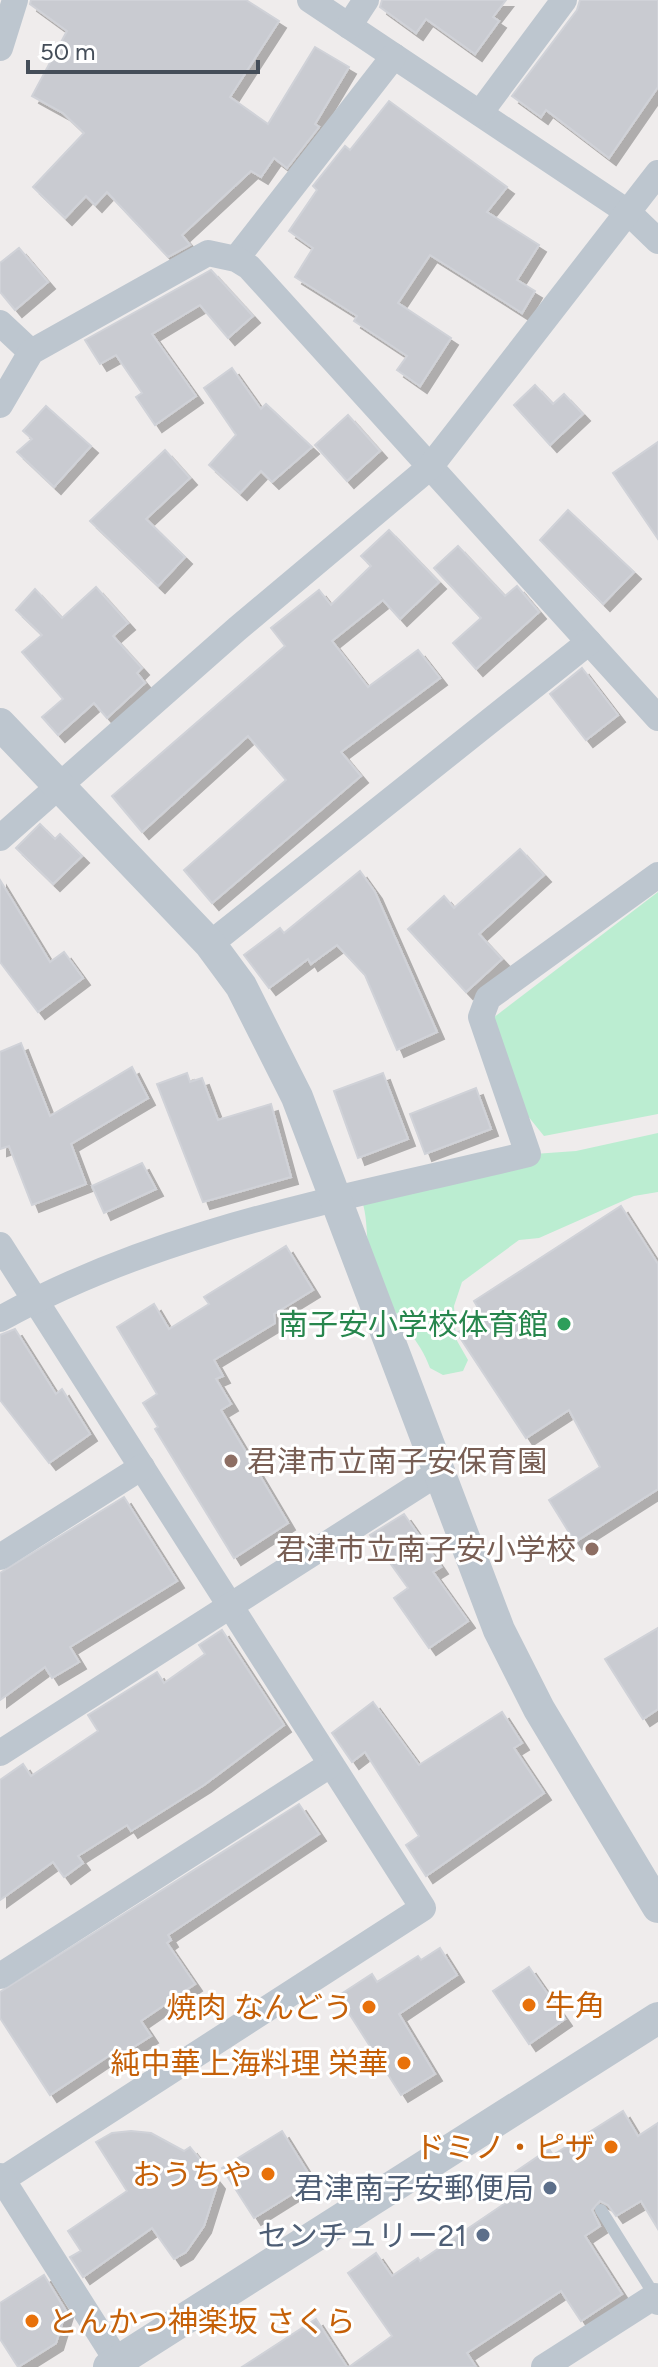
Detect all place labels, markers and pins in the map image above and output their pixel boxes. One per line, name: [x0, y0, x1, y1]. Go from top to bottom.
place label: 南子安小学校体育館: [278, 1306, 548, 1343]
marker: 南子安小学校体育館: [555, 1315, 573, 1333]
place label: 君津市立南子安保育園: [247, 1443, 547, 1480]
marker: 君津市立南子安保育園: [222, 1452, 240, 1470]
place label: 君津市立南子安小学校: [276, 1531, 576, 1568]
marker: 君津市立南子安小学校: [583, 1540, 601, 1558]
place label: 牛角: [545, 1987, 605, 2024]
place label: 焼肉 なんどう: [166, 1989, 353, 2026]
marker: 牛角: [520, 1996, 538, 2014]
marker: 焼肉 なんどう: [360, 1998, 378, 2016]
place label: 純中華上海料理 栄華: [111, 2045, 388, 2082]
marker: 純中華上海料理 栄華: [395, 2054, 413, 2072]
place label: ドミノ・ピザ: [415, 2129, 595, 2166]
marker: ドミノ・ピザ: [602, 2138, 620, 2156]
place label: おうちや: [132, 2156, 252, 2193]
marker: おうちや: [259, 2165, 277, 2183]
place label: 君津南子安郵便局: [294, 2170, 534, 2207]
marker: 君津南子安郵便局: [541, 2179, 559, 2197]
place label: センチュリー21: [258, 2217, 467, 2254]
marker: センチュリー21: [474, 2226, 492, 2244]
place label: とんかつ神楽坂 さくら: [48, 2303, 355, 2340]
marker: とんかつ神楽坂 さくら: [23, 2312, 41, 2330]

